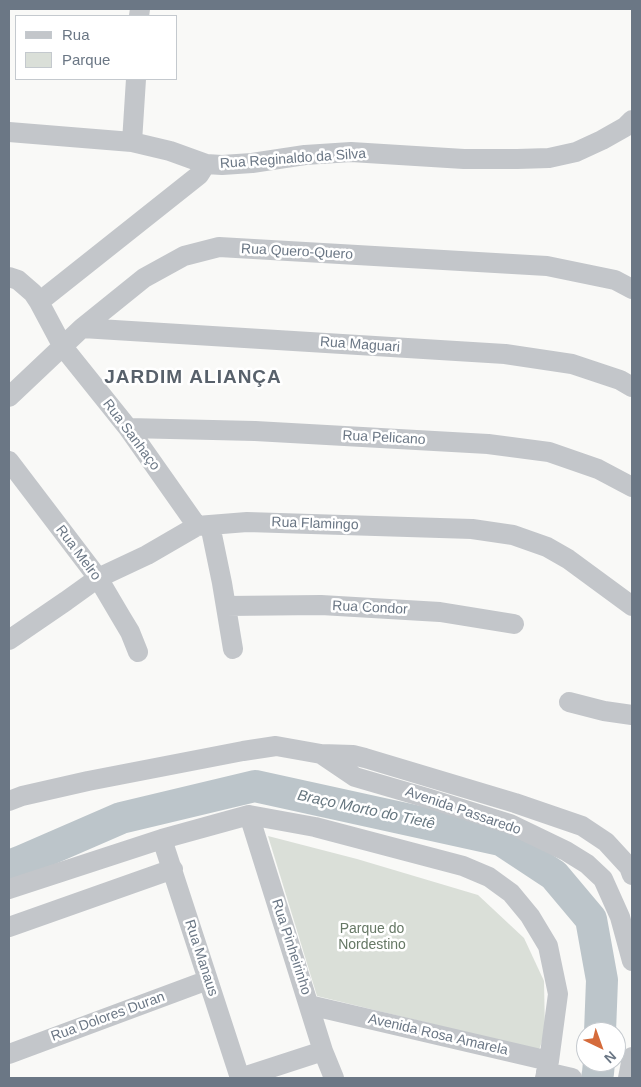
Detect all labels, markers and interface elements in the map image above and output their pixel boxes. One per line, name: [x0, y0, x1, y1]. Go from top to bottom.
legend: [15, 15, 178, 80]
text: Rua: [62, 26, 90, 43]
text: Parque: [62, 51, 110, 68]
street label: Rua Reginaldo da Silva: [219, 146, 367, 172]
street label: Rua Quero-Quero: [241, 241, 353, 263]
street label: Rua Maguari: [319, 334, 401, 356]
district label: JARDIM ALIANÇA: [102, 367, 284, 389]
street label: Rua Sanhaço: [99, 396, 163, 474]
street label: Rua Pelicano: [342, 427, 426, 449]
street label: Rua Flamingo: [271, 514, 359, 534]
street label: Rua Melro: [52, 522, 104, 584]
street label: Rua Condor: [332, 598, 408, 618]
street label: Avenida Passaredo: [403, 783, 523, 839]
water label: Braço Morto do Tietê: [296, 787, 436, 833]
street label: Rua Pinheirinho: [268, 897, 314, 997]
street label: Rua Manaus: [181, 918, 221, 998]
park label: Parque do Nordestino: [338, 921, 406, 954]
street label: Rua Dolores Duran: [49, 989, 167, 1045]
street label: Avenida Rosa Amarela: [366, 1011, 510, 1059]
north arrow: [576, 1022, 626, 1072]
text: N: [601, 1048, 619, 1067]

